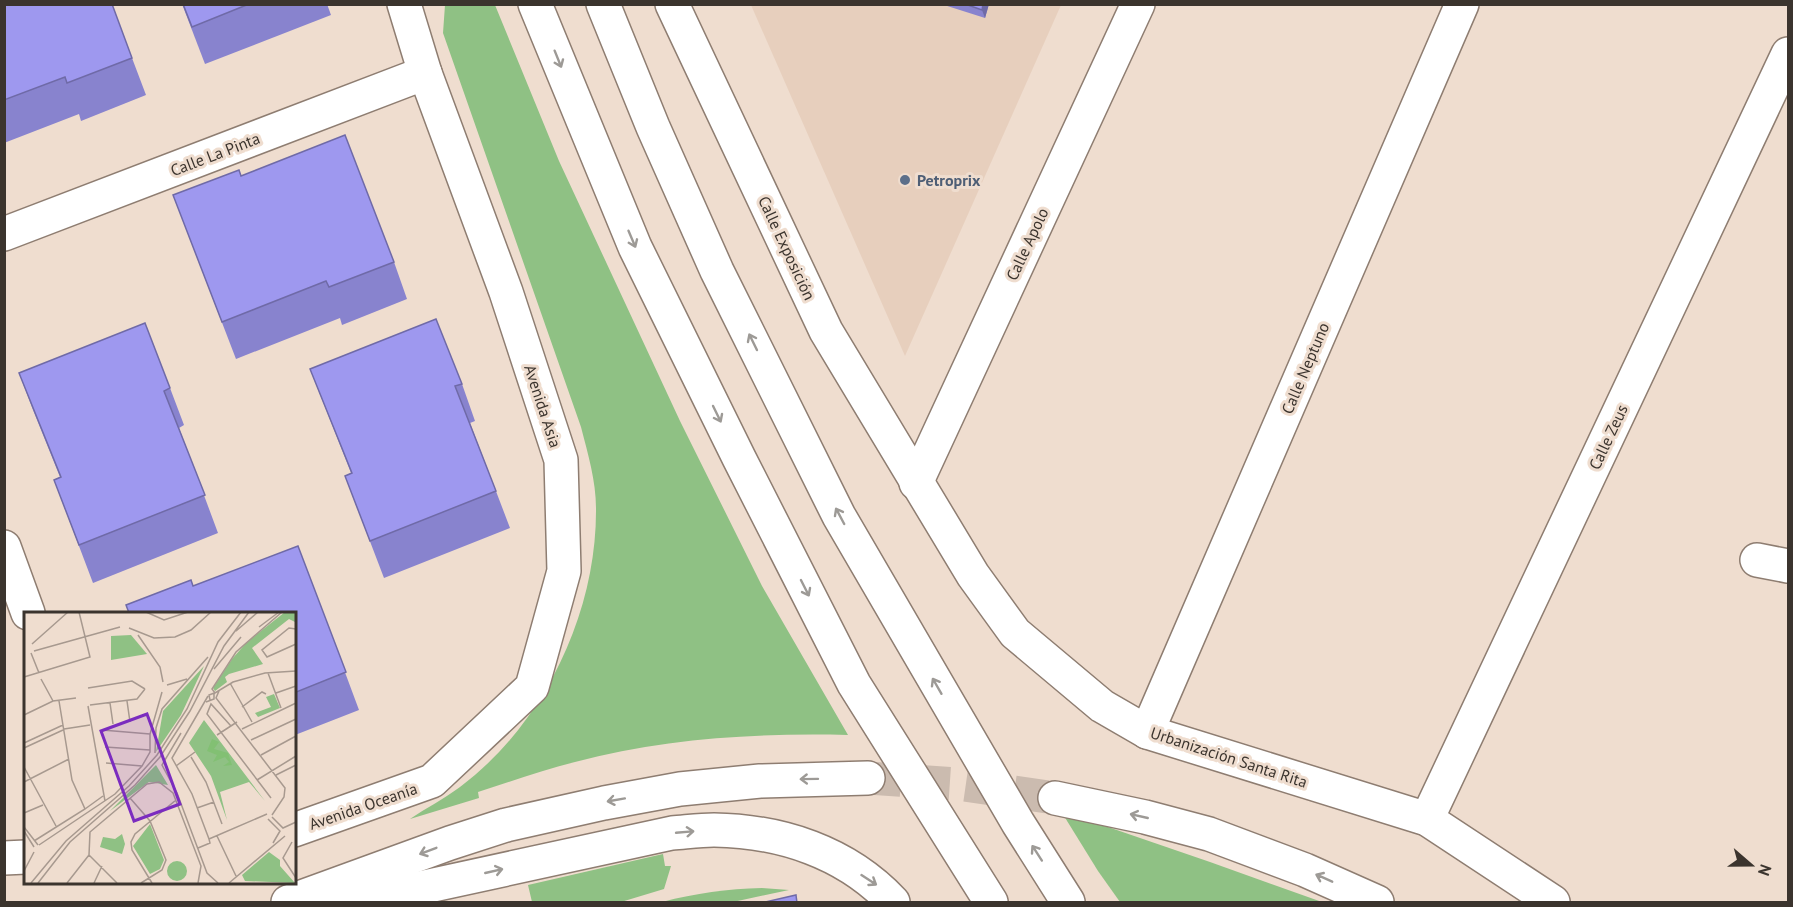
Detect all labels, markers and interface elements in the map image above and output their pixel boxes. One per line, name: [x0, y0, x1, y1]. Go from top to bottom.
one-way arrow: [553, 49, 564, 67]
street label: Calle La Pinta: [168, 128, 262, 180]
place label: Petroprix: [917, 170, 981, 190]
marker: Petroprix: [898, 173, 912, 187]
street label: Calle Exposición: [754, 193, 820, 303]
street label: Calle Apolo: [1001, 204, 1053, 284]
one-way arrow: [627, 229, 638, 248]
street label: Calle Neptuno: [1277, 319, 1333, 417]
one-way arrow: [747, 334, 759, 351]
street label: Avenida Asia: [520, 362, 566, 450]
street label: Calle Zeus: [1584, 401, 1632, 473]
one-way arrow: [712, 405, 724, 423]
one-way arrow: [834, 508, 845, 526]
one-way arrow: [800, 579, 811, 597]
inset map: [24, 612, 296, 883]
one-way arrow: [931, 678, 943, 695]
street label: Urbanización Santa Rita: [1148, 722, 1310, 792]
one-way arrow: [800, 774, 820, 785]
street label: Avenida Oceanía: [306, 778, 420, 834]
one-way arrow: [606, 795, 626, 806]
one-way arrow: [1130, 810, 1149, 821]
one-way arrow: [675, 826, 695, 837]
north arrow: [1721, 835, 1781, 895]
one-way arrow: [1030, 845, 1042, 862]
one-way arrow: [419, 847, 438, 858]
text: N: [1754, 862, 1776, 878]
one-way arrow: [485, 865, 504, 877]
one-way arrow: [1315, 872, 1333, 884]
one-way arrow: [860, 875, 877, 887]

